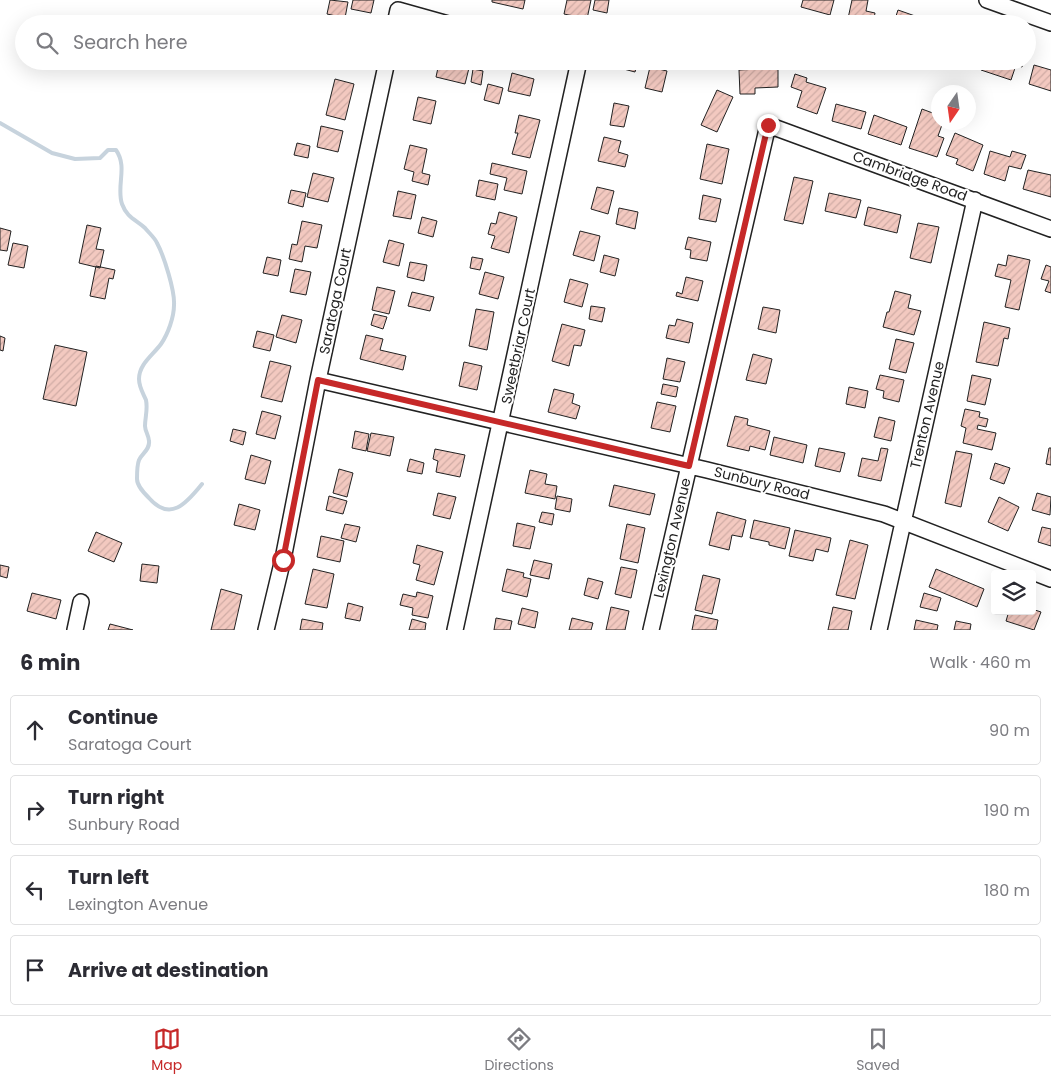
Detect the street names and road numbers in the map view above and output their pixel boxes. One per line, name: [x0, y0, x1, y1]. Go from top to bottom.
street label: Cambridge Road: [850, 146, 970, 206]
street label: Saratoga Court: [314, 246, 356, 356]
street label: Sweetbriar Court: [496, 286, 540, 406]
street label: Trenton Avenue: [905, 359, 949, 471]
street label: Sunbury Road: [712, 461, 812, 505]
street label: Lexington Avenue: [648, 476, 696, 600]

